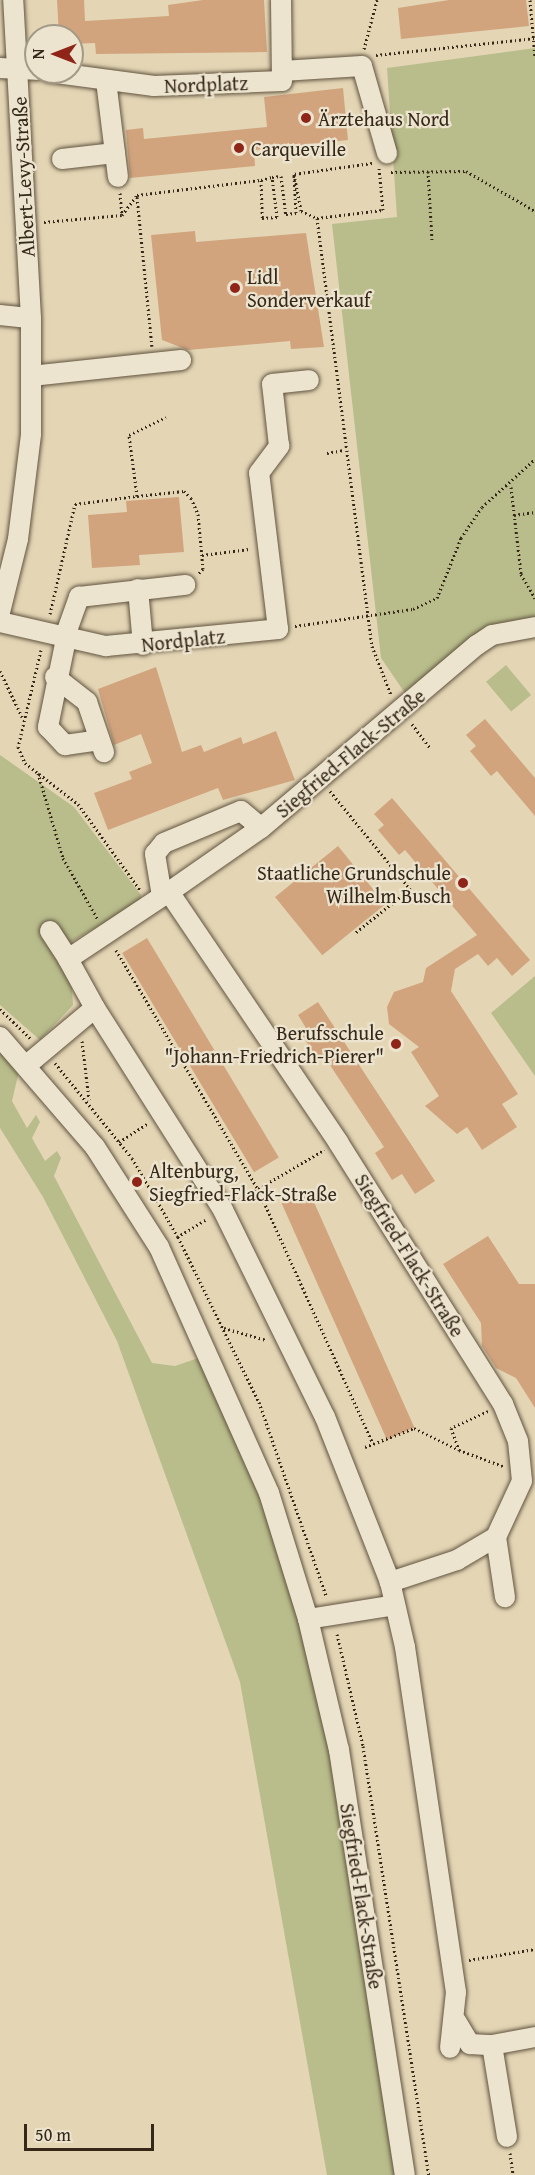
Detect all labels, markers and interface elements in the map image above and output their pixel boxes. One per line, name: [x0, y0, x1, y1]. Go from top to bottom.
north arrow: [24, 24, 84, 84]
text: N: [26, 49, 50, 59]
street label: Nordplatz: [164, 71, 248, 97]
street label: Albert-Levy-Straße: [7, 96, 39, 258]
place label: Ärztehaus Nord: [318, 106, 449, 130]
marker: Ärztehaus Nord: [299, 111, 313, 125]
place label: Carqueville: [251, 136, 346, 160]
marker: Carqueville: [232, 141, 246, 155]
place label: Lidl Sonderverkauf: [247, 264, 370, 311]
marker: Lidl Sonderverkauf: [228, 281, 242, 295]
street label: Nordplatz: [140, 624, 226, 656]
street label: Siegfried-Flack-Straße: [270, 683, 430, 823]
place label: Staatliche Grundschule Wilhelm Busch: [257, 860, 451, 907]
marker: Staatliche Grundschule Wilhelm Busch: [456, 876, 470, 890]
place label: Berufsschule "Johann-Friedrich-Pierer": [164, 1020, 384, 1067]
marker: Berufsschule "Johann-Friedrich-Pierer": [389, 1037, 403, 1051]
place label: Altenburg, Siegfried-Flack-Straße: [149, 1158, 337, 1205]
street label: Siegfried-Flack-Straße: [350, 1169, 470, 1341]
marker: Altenburg, Siegfried-Flack-Straße: [130, 1175, 144, 1189]
street label: Siegfried-Flack-Straße: [335, 1801, 389, 1991]
scale bar: [27, 2112, 158, 2150]
text: 50 m: [35, 2121, 71, 2148]

